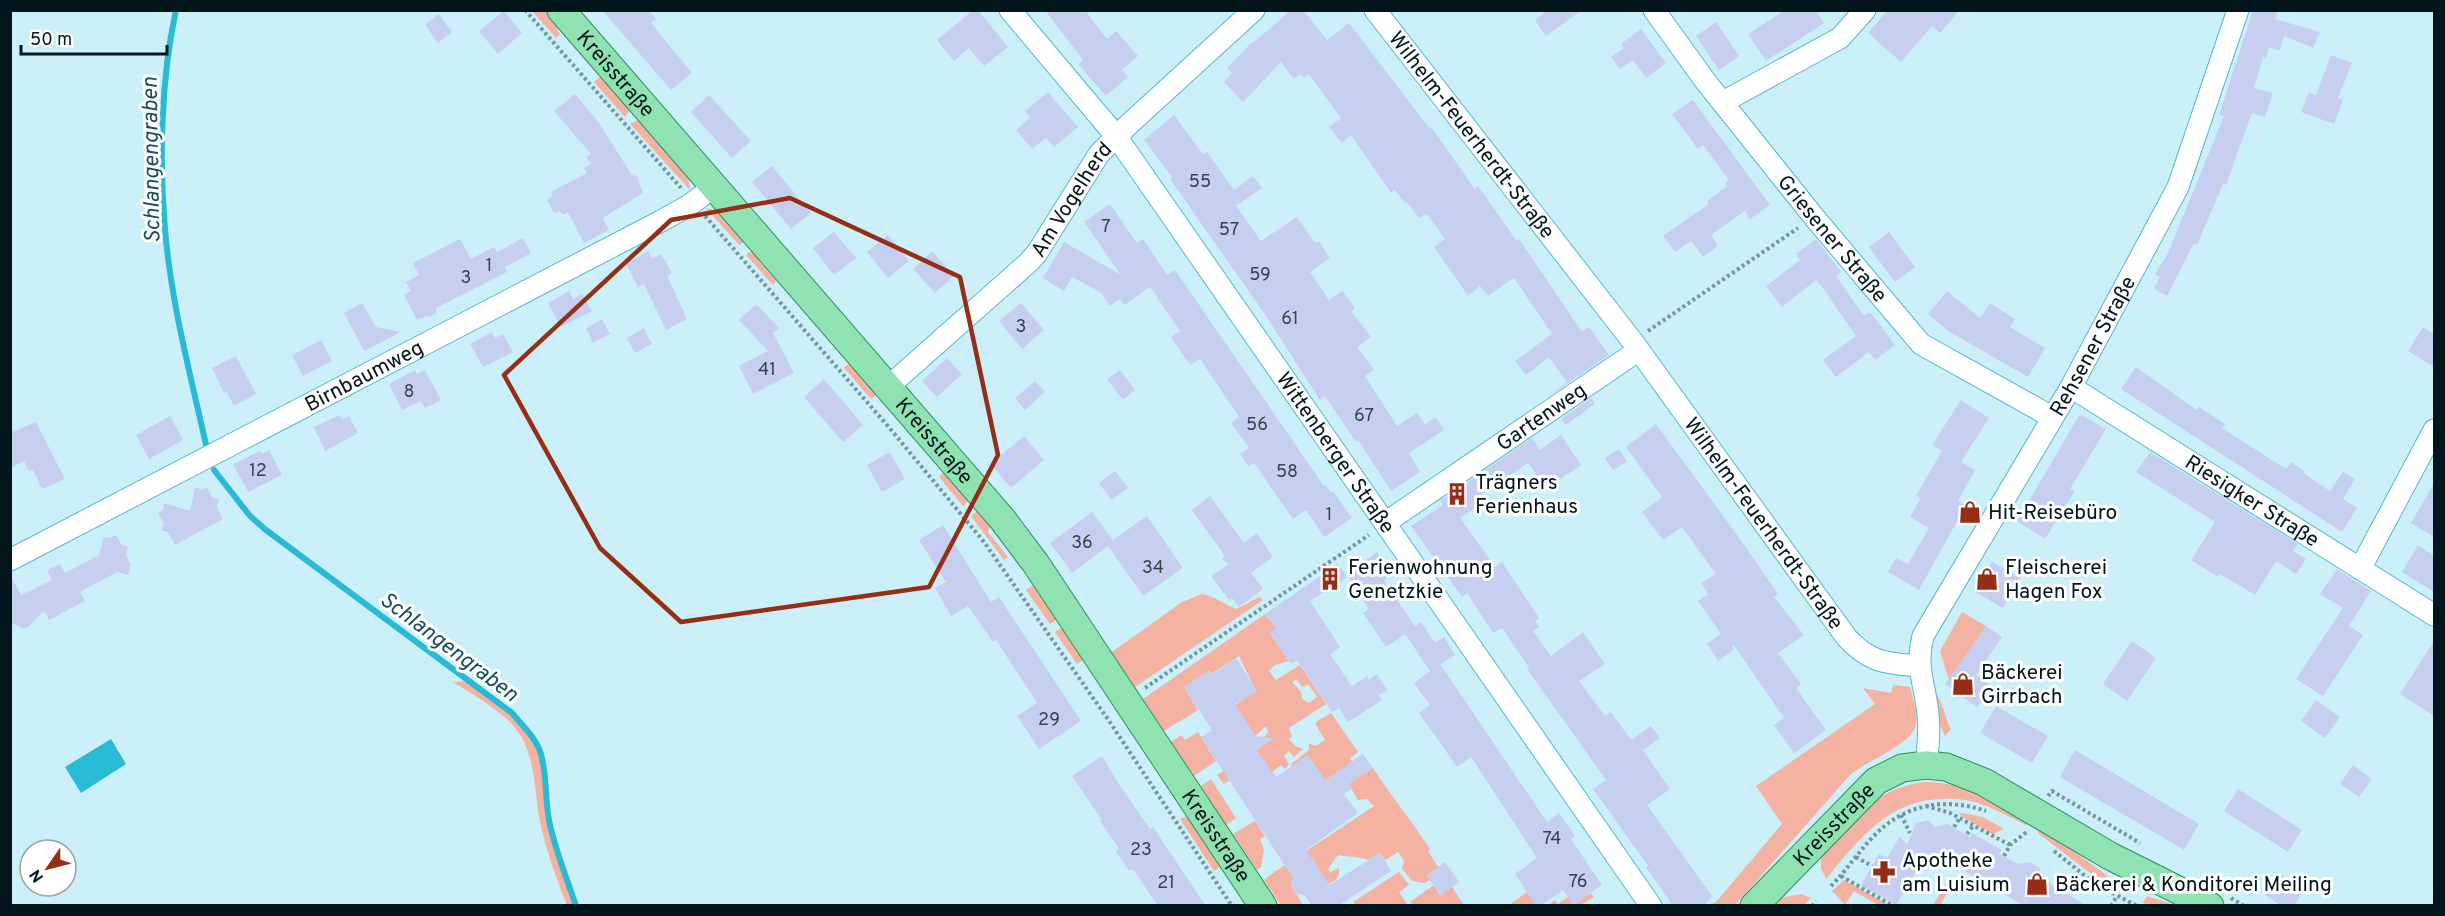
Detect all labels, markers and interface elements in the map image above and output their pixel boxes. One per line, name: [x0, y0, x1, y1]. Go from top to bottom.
scale bar: [21, 18, 166, 56]
street label: Kreisstraße: [570, 25, 660, 124]
street label: Wilhelm-Feuerherdt-Straße: [1382, 26, 1560, 245]
text: 50 m: [30, 29, 72, 52]
water label: Schlangengraben: [138, 77, 167, 243]
street label: Am Vogelherd: [1026, 137, 1118, 263]
street label: Griesener Straße: [1771, 170, 1892, 309]
house number: 55: [1189, 171, 1211, 194]
house number: 7: [1101, 216, 1111, 239]
house number: 57: [1219, 219, 1239, 242]
house number: 1: [486, 255, 492, 278]
house number: 59: [1249, 264, 1271, 287]
house number: 3: [461, 267, 471, 290]
street label: Rehsener Straße: [2045, 272, 2143, 422]
house number: 61: [1281, 308, 1299, 331]
house number: 3: [1016, 316, 1026, 339]
street label: Birnbaumweg: [301, 335, 429, 419]
house number: 41: [758, 359, 776, 382]
street label: Wittenberger Straße: [1269, 367, 1400, 539]
street label: Gartenweg: [1492, 378, 1592, 458]
house number: 8: [404, 381, 415, 404]
street label: Kreisstraße: [888, 393, 978, 491]
house number: 67: [1354, 405, 1374, 428]
street label: Wilhelm-Feuerherdt-Straße: [1677, 413, 1849, 636]
house number: 56: [1246, 414, 1268, 437]
street label: Riesigker Straße: [2179, 450, 2324, 554]
house number: 12: [249, 460, 267, 483]
house number: 58: [1276, 461, 1298, 484]
place label: Trägners Ferienhaus: [1475, 470, 1578, 521]
building icon: Trägners Ferienhaus: [1444, 481, 1470, 507]
shop icon: Hit-Reisebüro: [1957, 499, 1983, 525]
place label: Hit-Reisebüro: [1988, 500, 2117, 527]
house number: 1: [1326, 504, 1332, 527]
house number: 36: [1071, 532, 1093, 555]
place label: Ferienwohnung Genetzkie: [1348, 555, 1493, 606]
place label: Fleischerei Hagen Fox: [2005, 555, 2107, 606]
house number: 34: [1142, 557, 1164, 580]
building icon: Ferienwohnung Genetzkie: [1317, 566, 1343, 592]
shop icon: Fleischerei Hagen Fox: [1974, 566, 2000, 592]
water label: Schlangengraben: [374, 587, 523, 709]
place label: Bäckerei Girrbach: [1981, 660, 2063, 711]
shop icon: Bäckerei Girrbach: [1950, 671, 1976, 697]
house number: 29: [1038, 709, 1060, 732]
street label: Kreisstraße: [1788, 778, 1882, 873]
street label: Kreisstraße: [1174, 785, 1256, 888]
house number: 74: [1543, 828, 1561, 851]
north arrow: [18, 838, 78, 898]
house number: 23: [1130, 839, 1152, 862]
place label: Apotheke am Luisium: [1902, 848, 2010, 899]
pharmacy icon: Apotheke am Luisium: [1871, 859, 1897, 885]
text: N: [26, 865, 49, 886]
house number: 76: [1568, 871, 1588, 894]
shop icon: Bäckerei & Konditorei Meiling: [2024, 871, 2050, 897]
house number: 21: [1157, 872, 1175, 895]
place label: Bäckerei & Konditorei Meiling: [2055, 872, 2332, 899]

